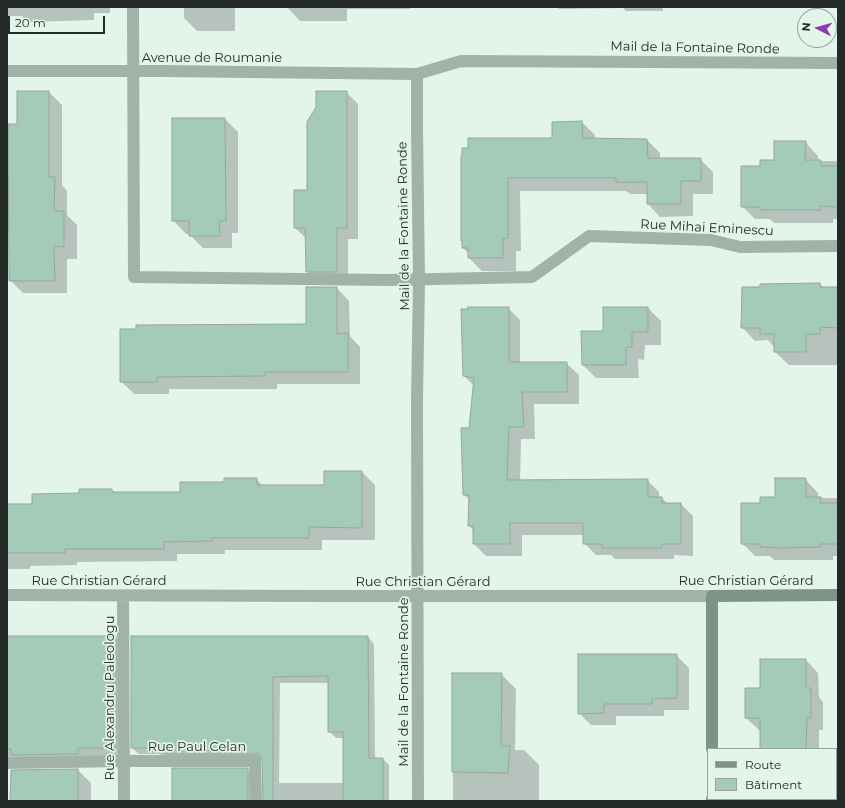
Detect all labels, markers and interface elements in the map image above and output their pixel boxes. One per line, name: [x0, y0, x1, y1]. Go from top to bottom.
scale bar: [10, 8, 107, 34]
north arrow: [797, 8, 837, 48]
text: 20 m: [15, 15, 46, 30]
text: N: [799, 22, 813, 32]
street label: Mail de la Fontaine Ronde: [610, 39, 780, 57]
street label: Avenue de Roumanie: [142, 50, 282, 66]
street label: Mail de la Fontaine Ronde: [395, 141, 413, 311]
street label: Rue Mihai Eminescu: [640, 217, 774, 239]
street label: Rue Christian Gérard: [31, 573, 167, 589]
street label: Rue Christian Gérard: [678, 573, 814, 589]
street label: Rue Christian Gérard: [355, 574, 491, 590]
street label: Mail de la Fontaine Ronde: [396, 597, 412, 767]
street label: Rue Alexandru Paleologu: [102, 616, 118, 780]
street label: Rue Paul Celan: [148, 739, 246, 755]
legend: [707, 748, 837, 800]
text: Route: [745, 757, 781, 772]
text: Bâtiment: [745, 777, 802, 792]

